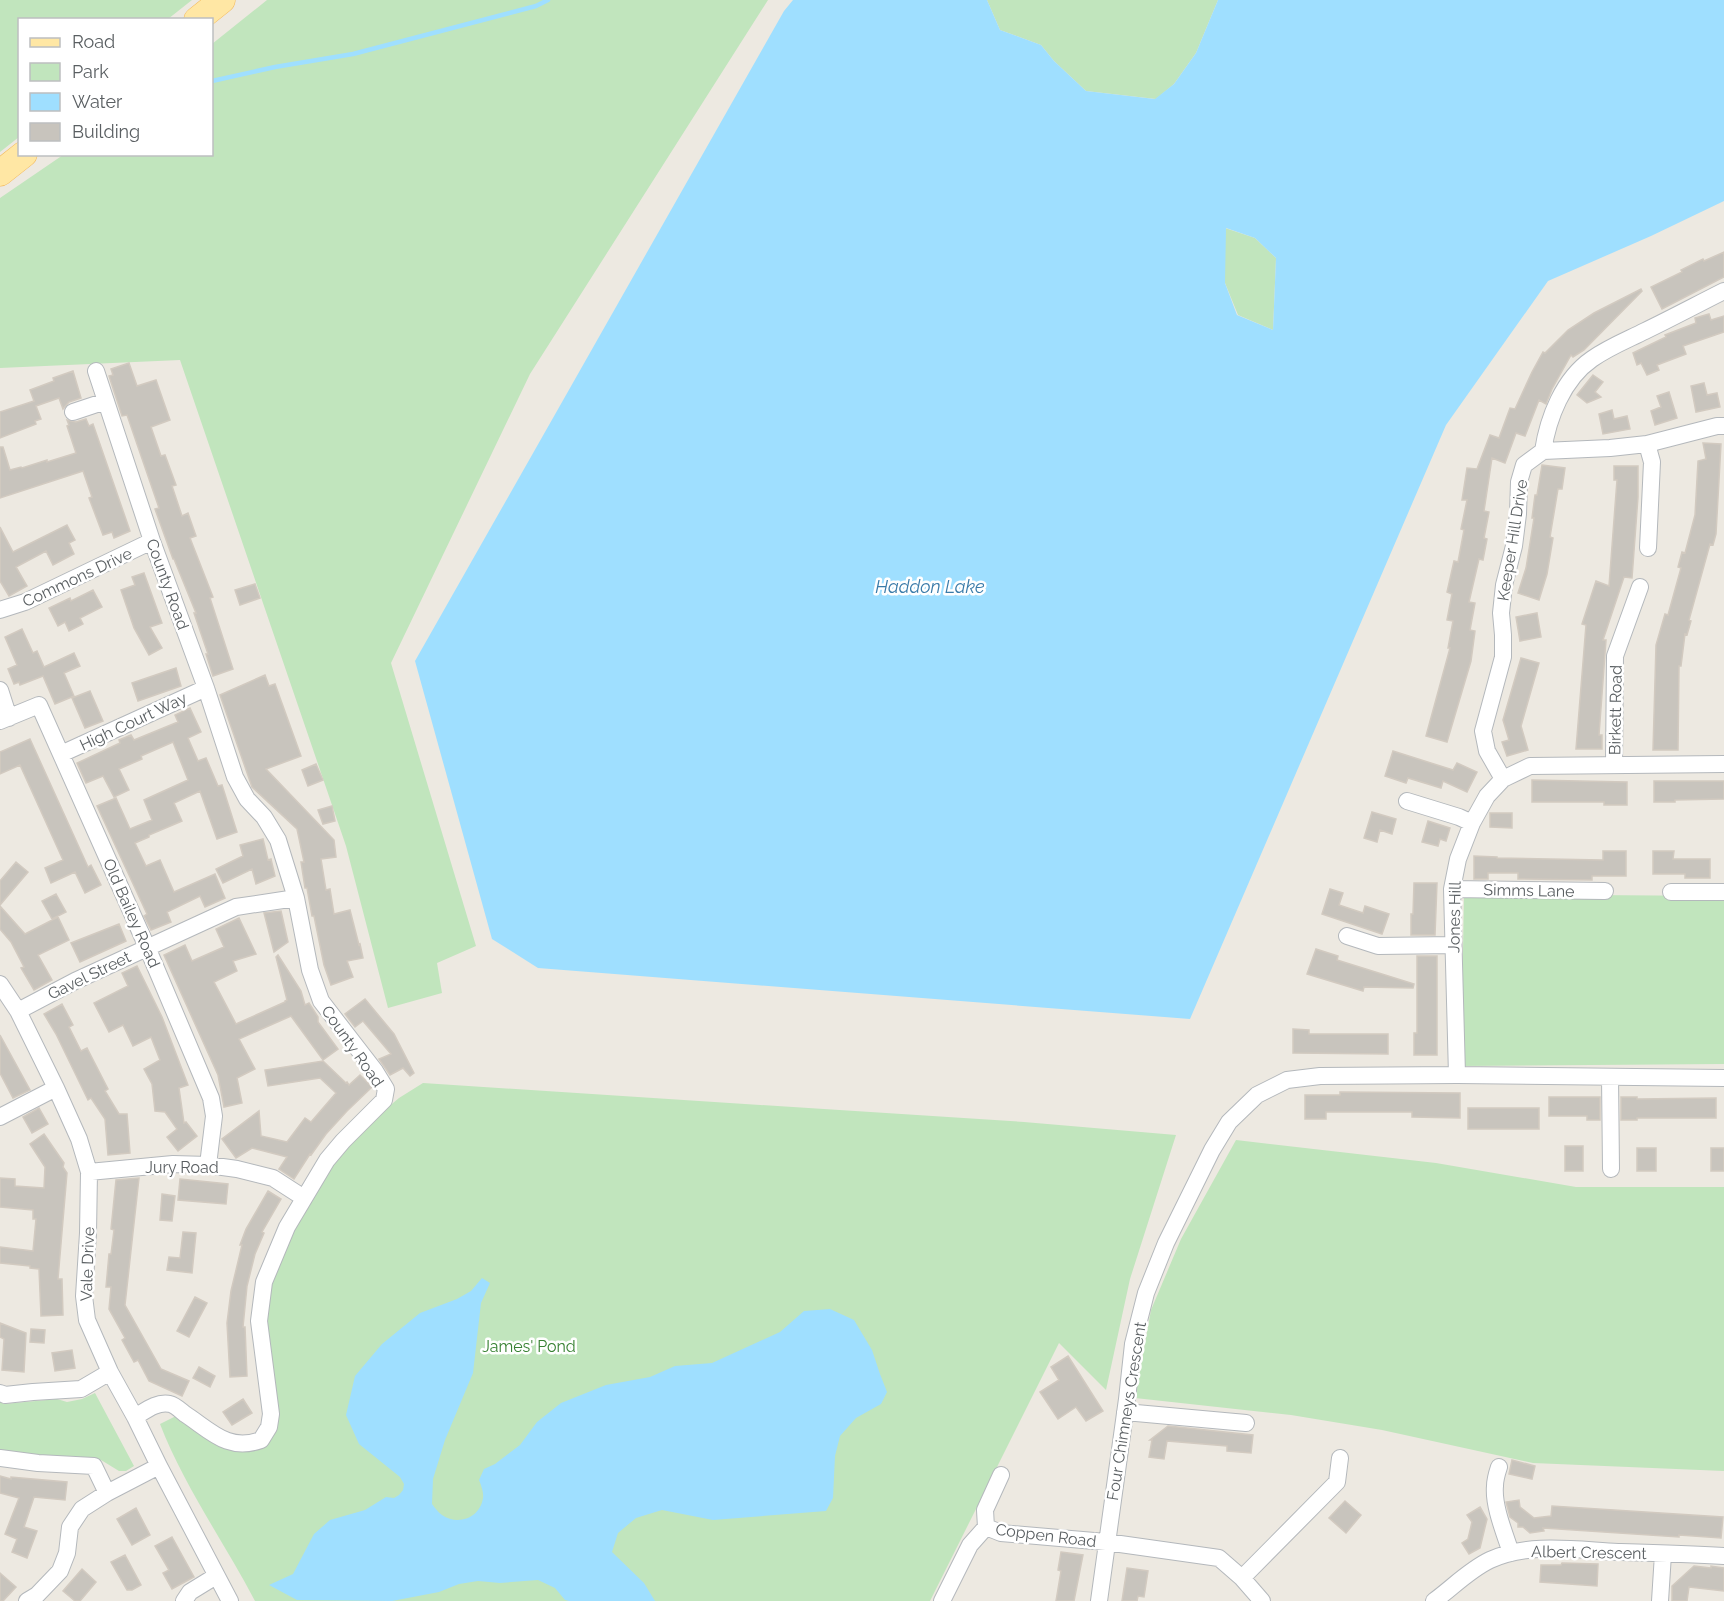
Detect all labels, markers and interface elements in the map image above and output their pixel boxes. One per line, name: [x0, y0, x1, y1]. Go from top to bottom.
legend: [18, 18, 213, 156]
text: Road: [72, 31, 115, 52]
text: Park: [72, 61, 109, 82]
text: Water: [72, 91, 123, 112]
text: Building: [72, 121, 140, 142]
street label: Keeper Hill Drive: [1493, 478, 1531, 602]
street label: County Road: [142, 536, 193, 632]
street label: Commons Drive: [19, 544, 135, 611]
water label: Haddon Lake: [875, 576, 985, 597]
street label: Birkett Road: [1605, 665, 1626, 755]
street label: High Court Way: [77, 688, 190, 755]
street label: Old Bailey Road: [99, 856, 164, 971]
street label: Jones Hill: [1444, 880, 1465, 953]
street label: Simms Lane: [1483, 880, 1575, 901]
street label: Gavel Street: [45, 947, 134, 1004]
street label: County Road: [317, 1002, 388, 1091]
street label: Jury Road: [145, 1158, 219, 1177]
street label: Vale Drive: [77, 1226, 98, 1302]
street label: Four Chimneys Crescent: [1103, 1320, 1150, 1502]
park label: James' Pond: [482, 1337, 576, 1356]
street label: Coppen Road: [994, 1520, 1097, 1551]
street label: Albert Crescent: [1531, 1542, 1648, 1563]

